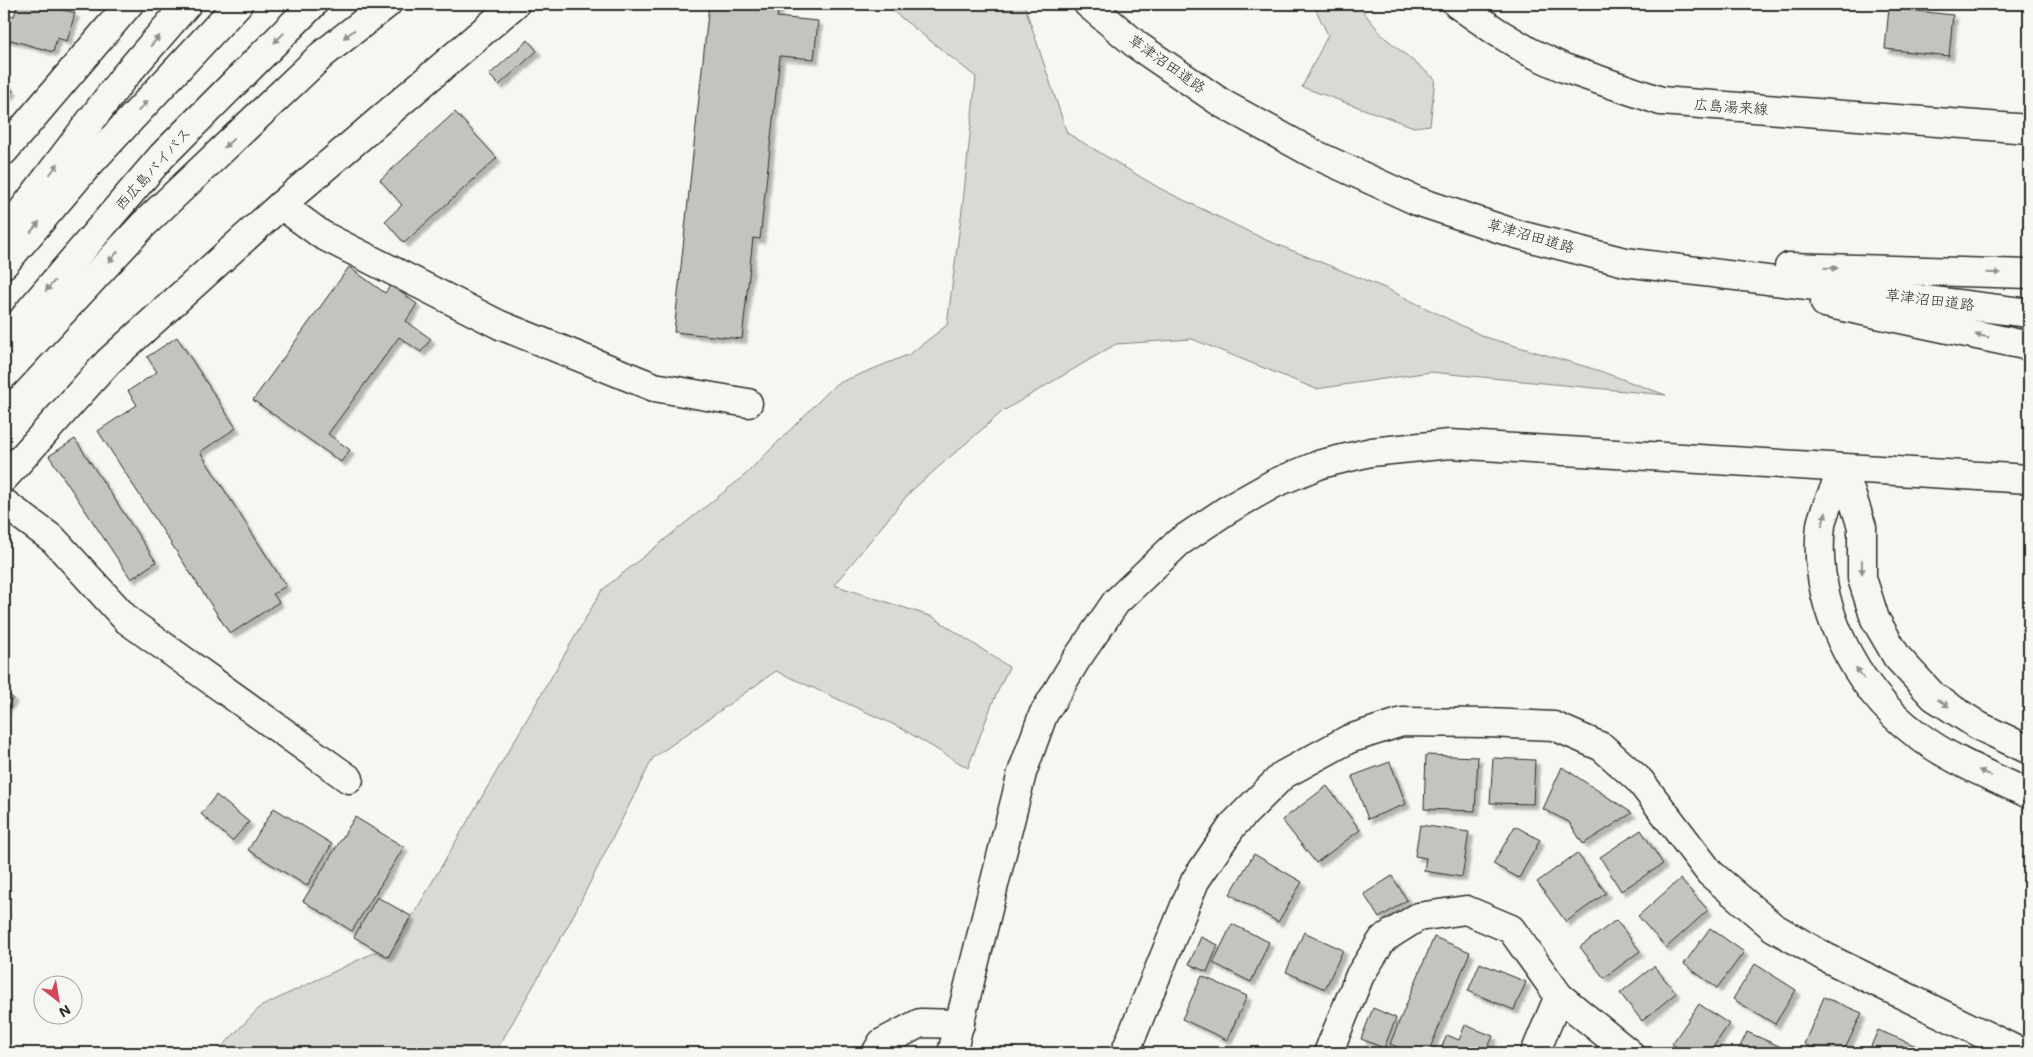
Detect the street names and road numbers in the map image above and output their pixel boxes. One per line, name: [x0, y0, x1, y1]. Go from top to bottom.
street label: 草津沼田道路: [1125, 29, 1210, 97]
street label: 広島湯来線: [1693, 93, 1769, 119]
street label: 西広島バイパス: [110, 123, 195, 214]
street label: 草津沼田道路: [1485, 213, 1577, 257]
street label: 草津沼田道路: [1884, 284, 1976, 314]

